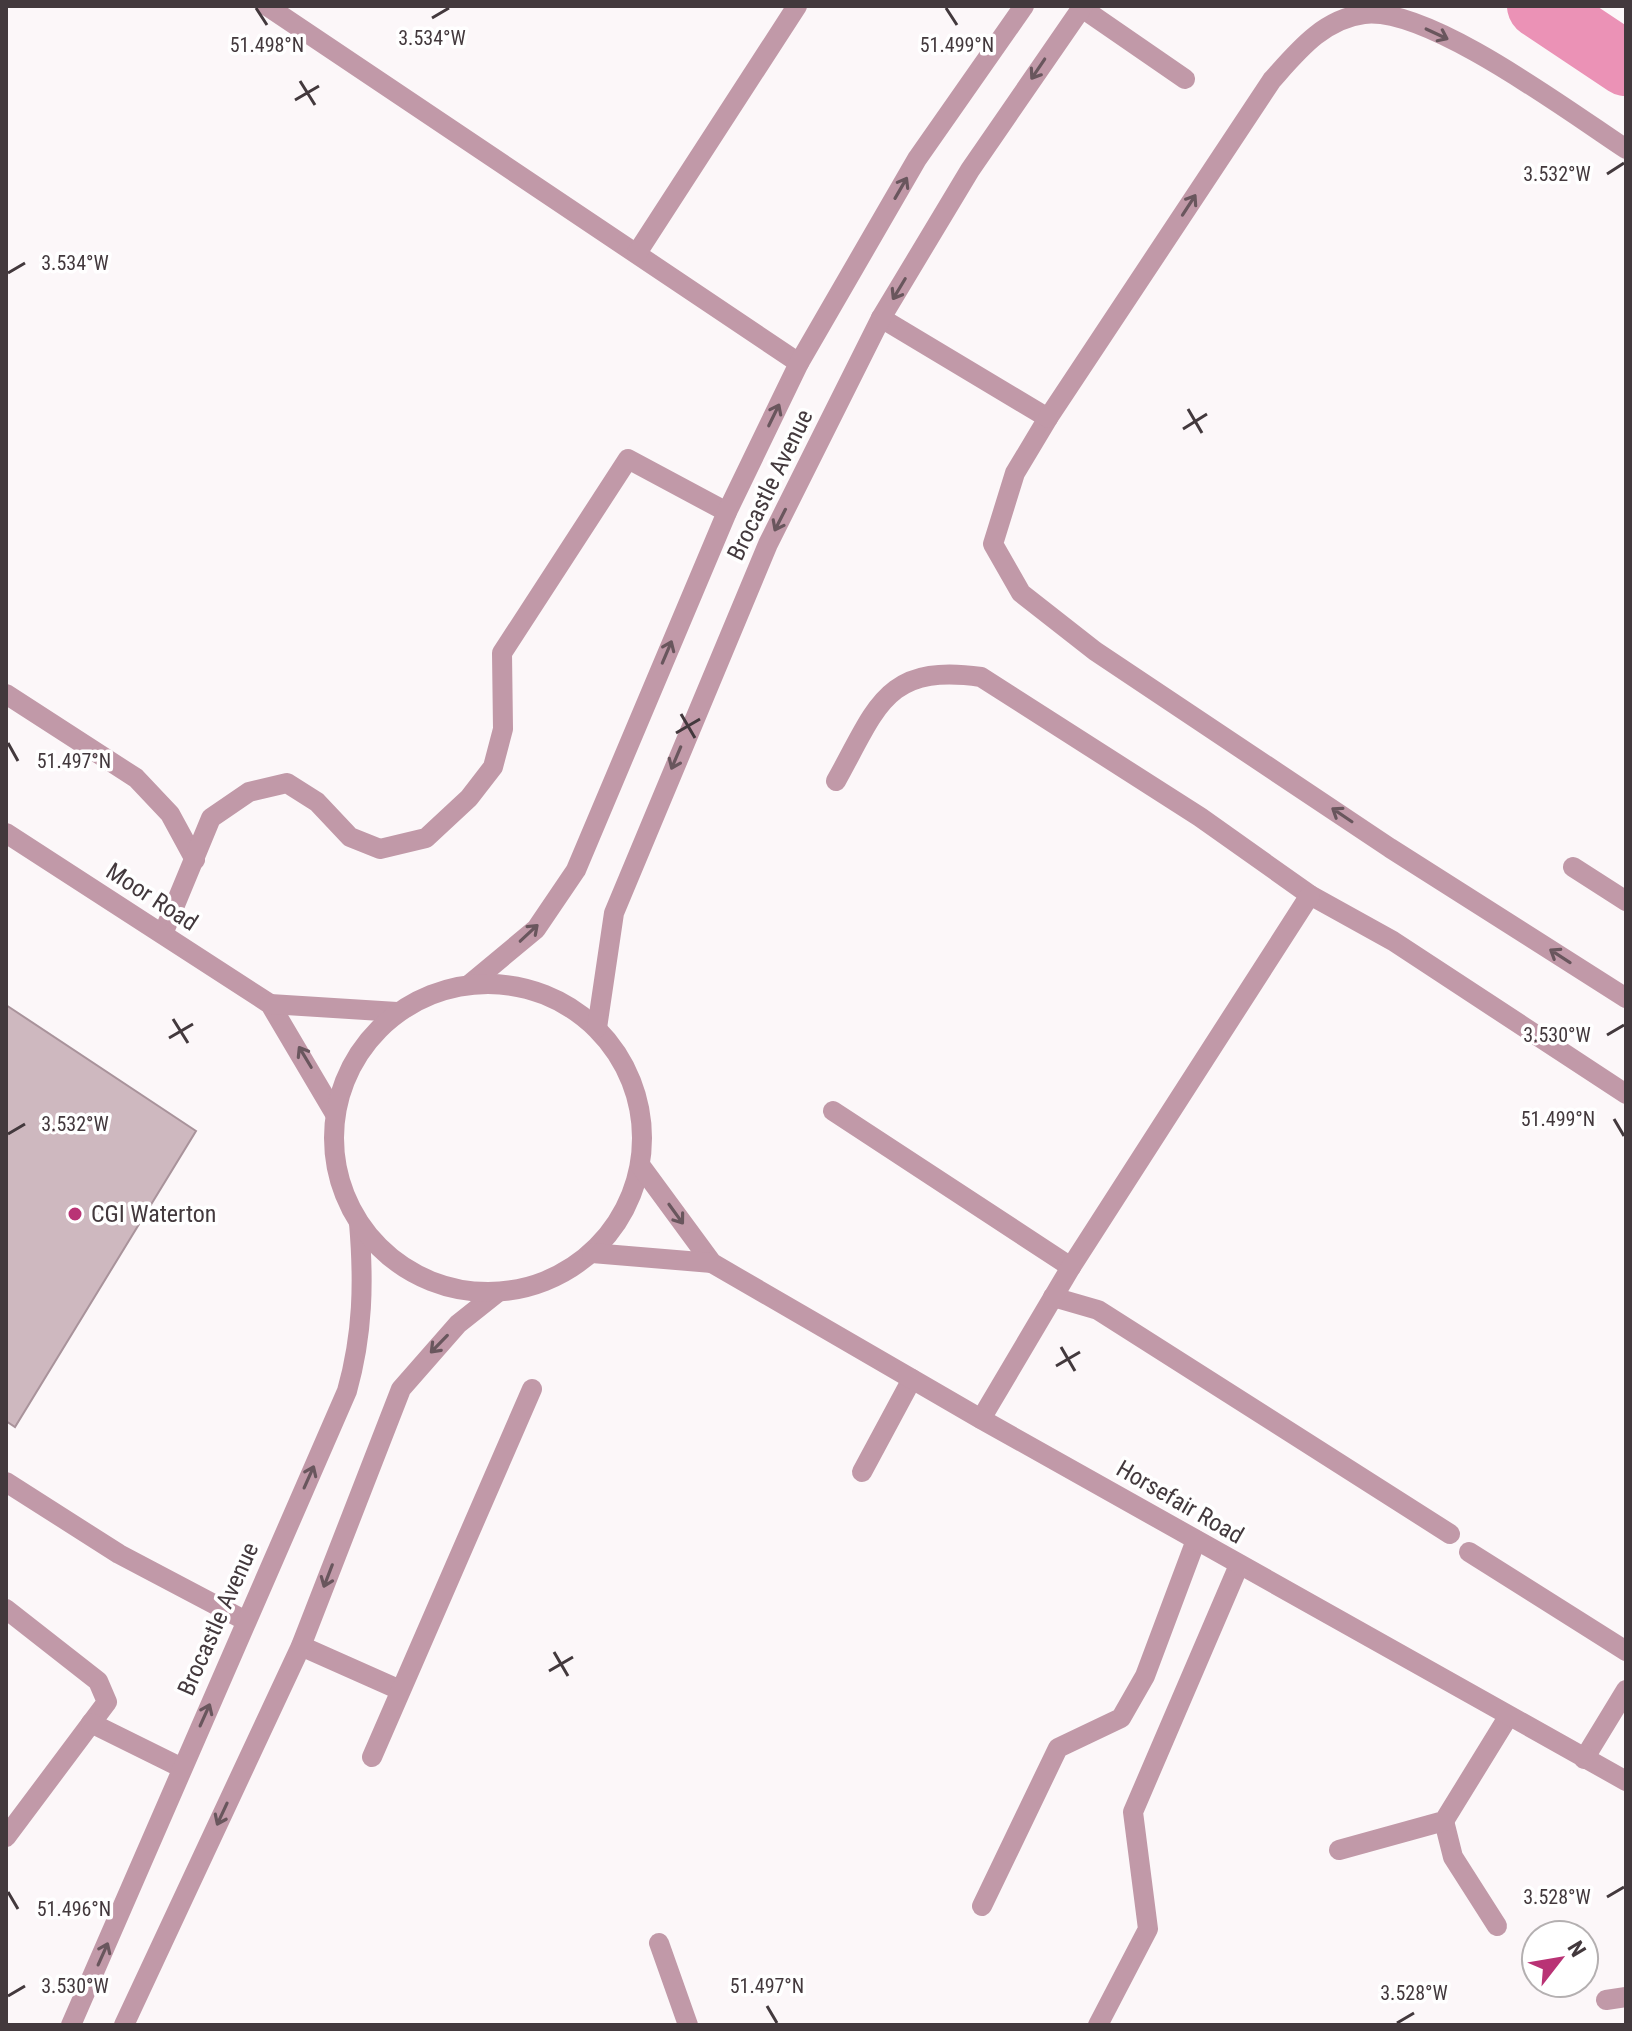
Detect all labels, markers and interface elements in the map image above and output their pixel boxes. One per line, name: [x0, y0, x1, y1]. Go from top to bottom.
text: 3.534°W: [398, 26, 466, 50]
one-way arrow: [1425, 28, 1449, 43]
text: 51.498°N: [230, 33, 304, 57]
text: 51.499°N: [920, 33, 994, 57]
one-way arrow: [1030, 58, 1046, 80]
text: 3.532°W: [1523, 162, 1591, 186]
one-way arrow: [893, 177, 909, 200]
one-way arrow: [1180, 195, 1197, 217]
text: 3.534°W: [41, 251, 109, 275]
one-way arrow: [891, 277, 907, 300]
one-way arrow: [767, 403, 782, 427]
street label: Brocastle Avenue: [721, 405, 819, 565]
one-way arrow: [772, 508, 787, 532]
one-way arrow: [661, 640, 676, 664]
one-way arrow: [668, 746, 683, 770]
text: 51.497°N: [37, 749, 111, 773]
one-way arrow: [1331, 807, 1353, 824]
street label: Moor Road: [101, 857, 203, 937]
one-way arrow: [519, 924, 539, 943]
one-way arrow: [1550, 948, 1572, 965]
text: 3.530°W: [1523, 1023, 1591, 1047]
one-way arrow: [297, 1046, 313, 1069]
text: 51.499°N: [1521, 1107, 1595, 1131]
text: 3.532°W: [41, 1112, 109, 1136]
place label: CGI Waterton: [91, 1200, 216, 1228]
one-way arrow: [668, 1203, 685, 1224]
marker: CGI Waterton: [66, 1205, 84, 1223]
one-way arrow: [429, 1334, 448, 1354]
street label: Horsefair Road: [1111, 1454, 1249, 1550]
one-way arrow: [303, 1465, 318, 1490]
street label: Brocastle Avenue: [172, 1538, 264, 1700]
one-way arrow: [320, 1563, 334, 1588]
one-way arrow: [198, 1703, 213, 1728]
one-way arrow: [214, 1801, 229, 1826]
text: 3.528°W: [1523, 1885, 1591, 1909]
text: 51.496°N: [37, 1897, 111, 1921]
north arrow: [1520, 1919, 1600, 1999]
text: N: [1563, 1937, 1591, 1961]
one-way arrow: [96, 1942, 111, 1966]
text: 3.530°W: [41, 1974, 109, 1998]
text: 51.497°N: [730, 1974, 804, 1998]
text: 3.528°W: [1380, 1981, 1448, 2005]

